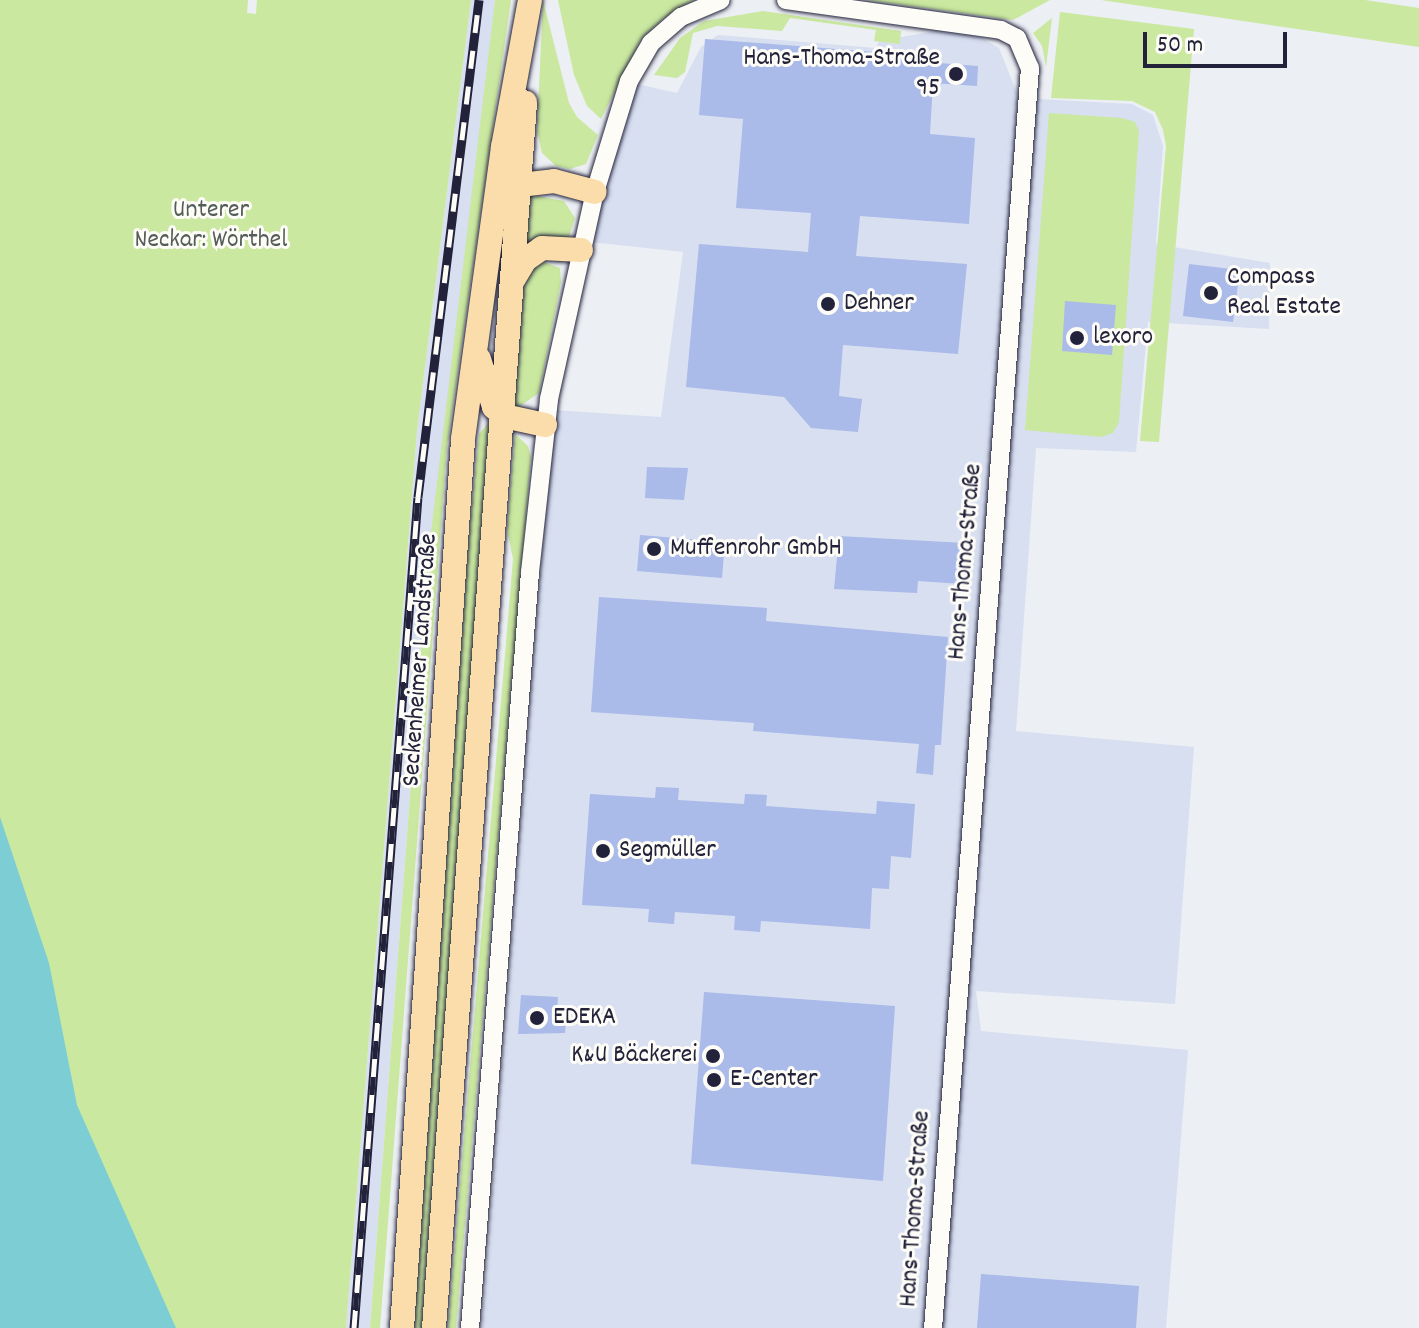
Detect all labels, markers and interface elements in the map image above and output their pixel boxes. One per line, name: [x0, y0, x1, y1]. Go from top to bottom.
scale bar: [1147, 16, 1291, 66]
text: 50 m: [1157, 29, 1203, 63]
place label: Hans-Thoma-Straße 95: [743, 43, 940, 104]
marker: Hans-Thoma-Straße 95: [947, 65, 965, 83]
park label: Unterer Neckar: Wörthel: [135, 195, 287, 256]
place label: Compass Real Estate: [1227, 262, 1341, 324]
marker: Compass Real Estate: [1202, 284, 1220, 302]
place label: Dehner: [844, 288, 914, 320]
marker: Dehner: [819, 295, 837, 313]
place label: lexoro: [1093, 322, 1153, 354]
marker: lexoro: [1068, 329, 1086, 347]
street label: Hans-Thoma-Straße: [942, 463, 990, 661]
street label: Seckenheimer Landstraße: [397, 532, 445, 788]
place label: Muffenrohr GmbH: [670, 533, 842, 565]
marker: Muffenrohr GmbH: [645, 540, 663, 558]
place label: Segmüller: [619, 835, 716, 867]
marker: Segmüller: [594, 842, 612, 860]
place label: EDEKA: [553, 1002, 616, 1034]
marker: EDEKA: [528, 1009, 546, 1027]
place label: K&U Bäckerei: [571, 1040, 697, 1072]
marker: K&U Bäckerei: [704, 1047, 722, 1065]
place label: E-Center: [730, 1064, 818, 1096]
marker: E-Center: [705, 1071, 723, 1089]
street label: Hans-Thoma-Straße: [894, 1110, 938, 1308]

